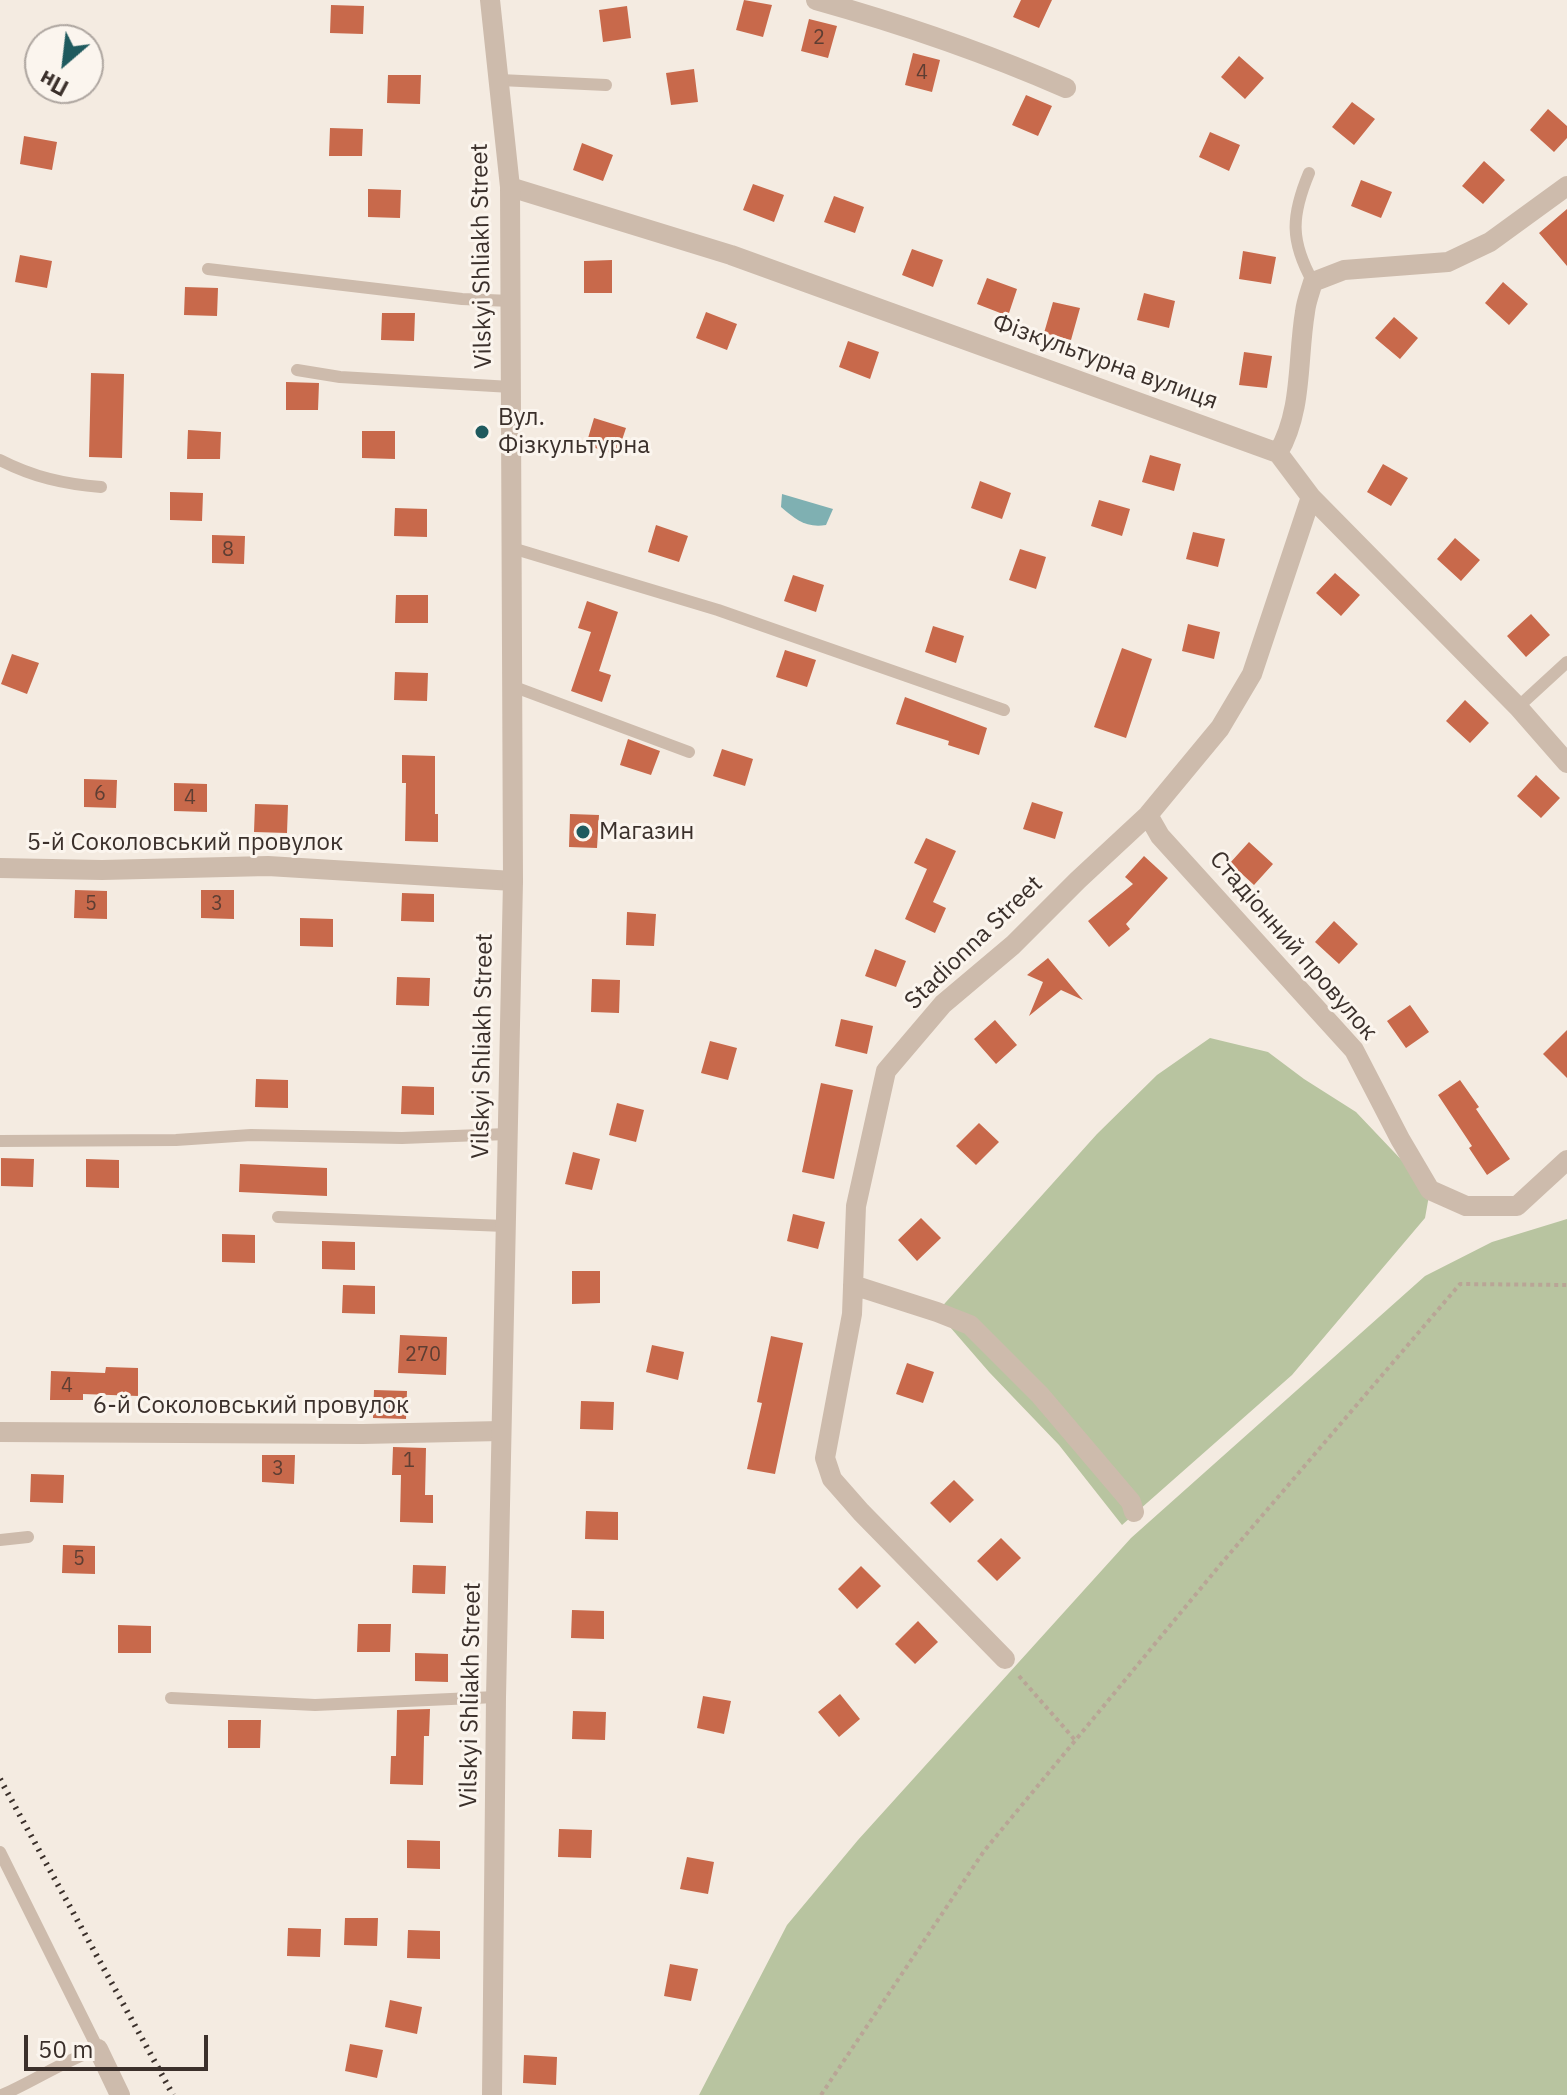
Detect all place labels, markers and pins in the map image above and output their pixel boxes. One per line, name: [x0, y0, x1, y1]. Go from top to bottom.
place label: Вул. Фізкультурна: [498, 404, 650, 460]
marker: Вул. Фізкультурна: [473, 423, 491, 441]
place label: Магазин: [599, 818, 694, 846]
marker: Магазин: [574, 823, 592, 841]

